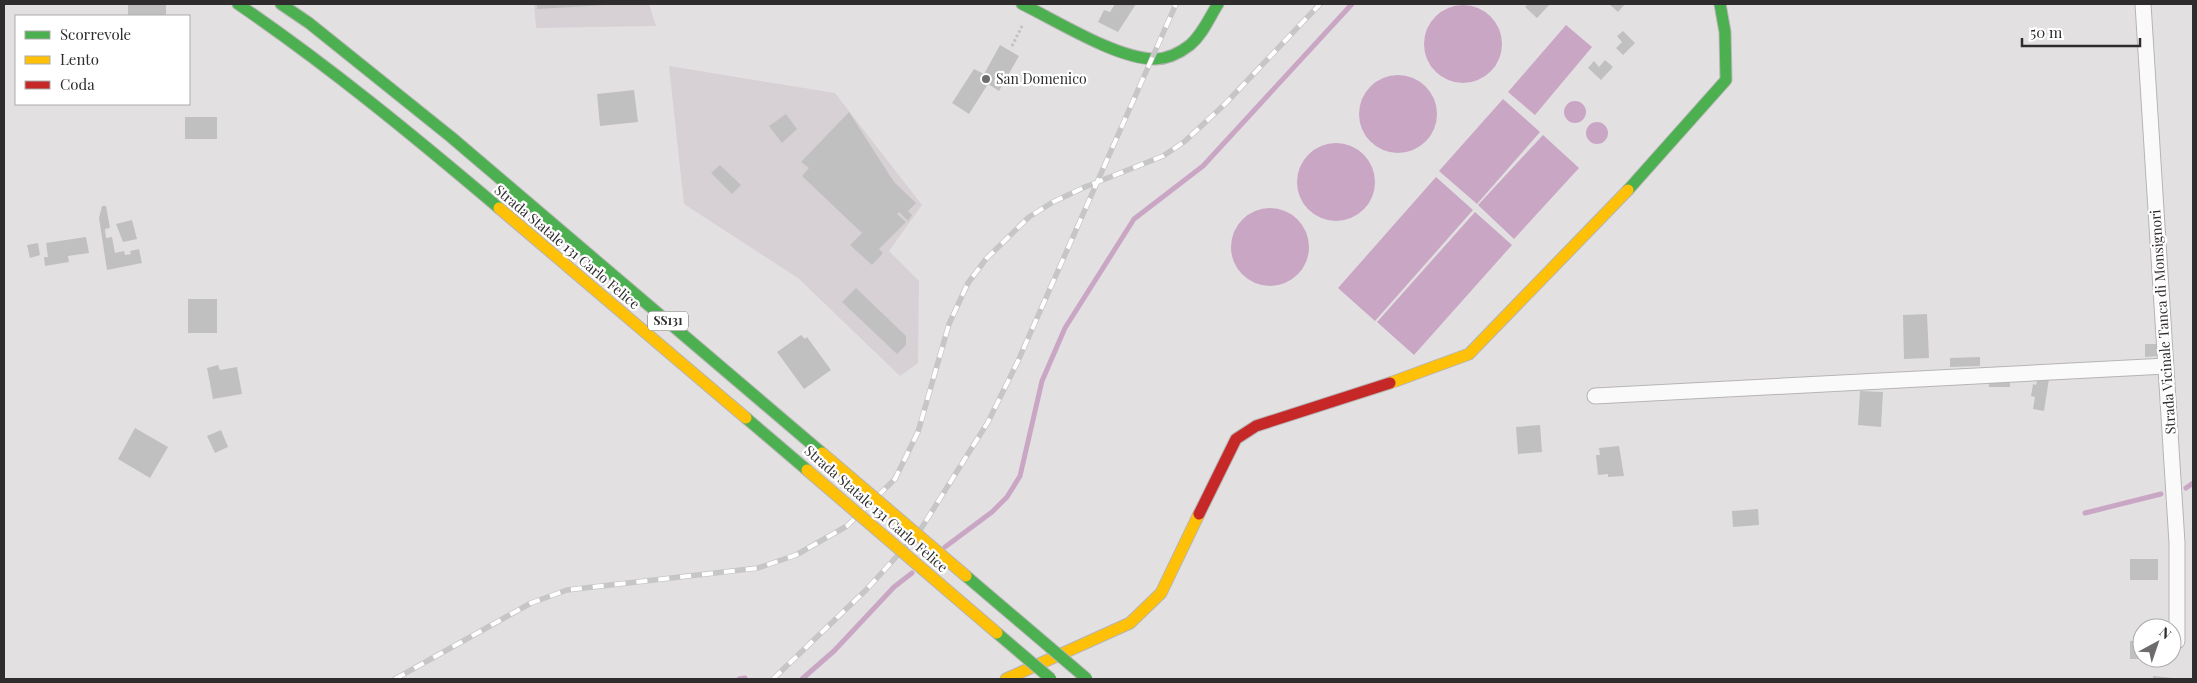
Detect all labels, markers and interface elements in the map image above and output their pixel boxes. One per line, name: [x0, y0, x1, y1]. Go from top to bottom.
legend: [15, 15, 190, 105]
scale bar: [2022, 15, 2140, 47]
text: 50 m: [2030, 22, 2063, 42]
text: Scorrevole: [60, 24, 131, 44]
text: Lento: [60, 49, 99, 69]
place label: San Domenico: [996, 69, 1087, 88]
marker: San Domenico: [980, 73, 992, 85]
text: Coda: [60, 74, 95, 94]
street label: Strada Statale 131 Carlo Felice: [491, 180, 644, 313]
street label: Strada Vicinale Tanca di Monsignori: [2145, 209, 2180, 435]
road number: SS131: [648, 312, 688, 331]
street label: Strada Statale 131 Carlo Felice: [801, 441, 952, 576]
north arrow: [2132, 618, 2182, 668]
text: N: [2156, 622, 2176, 643]

